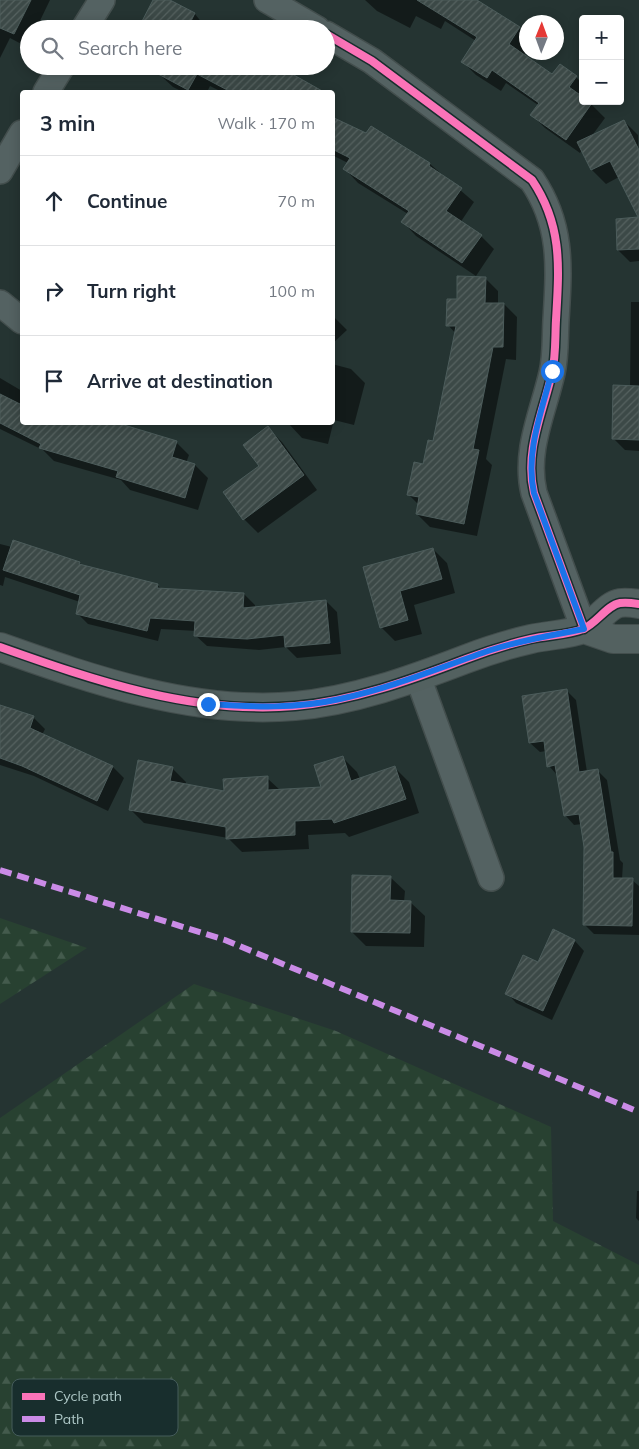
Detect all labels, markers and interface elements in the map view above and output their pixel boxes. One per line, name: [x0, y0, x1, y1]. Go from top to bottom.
north arrow: [519, 15, 564, 60]
map controls: [579, 15, 624, 105]
button: +: [579, 15, 624, 60]
search box: [20, 20, 335, 75]
icon: search: [38, 34, 66, 62]
text: Search here: [78, 36, 182, 60]
button: −: [579, 60, 624, 105]
text: 3 min: [40, 110, 95, 136]
text: Walk · 170 m: [217, 113, 315, 133]
icon: ahead: [40, 187, 68, 215]
text: Continue: [87, 189, 167, 213]
text: 70 m: [278, 191, 315, 211]
icon: right: [40, 277, 68, 305]
text: Turn right: [87, 279, 176, 303]
text: 100 m: [268, 281, 315, 301]
route start: [541, 360, 564, 383]
icon: arrive: [40, 367, 68, 395]
text: Arrive at destination: [87, 369, 273, 393]
route end: [197, 693, 220, 716]
legend: [12, 1379, 178, 1436]
text: Cycle path: [54, 1387, 122, 1405]
text: Path: [54, 1410, 84, 1428]

